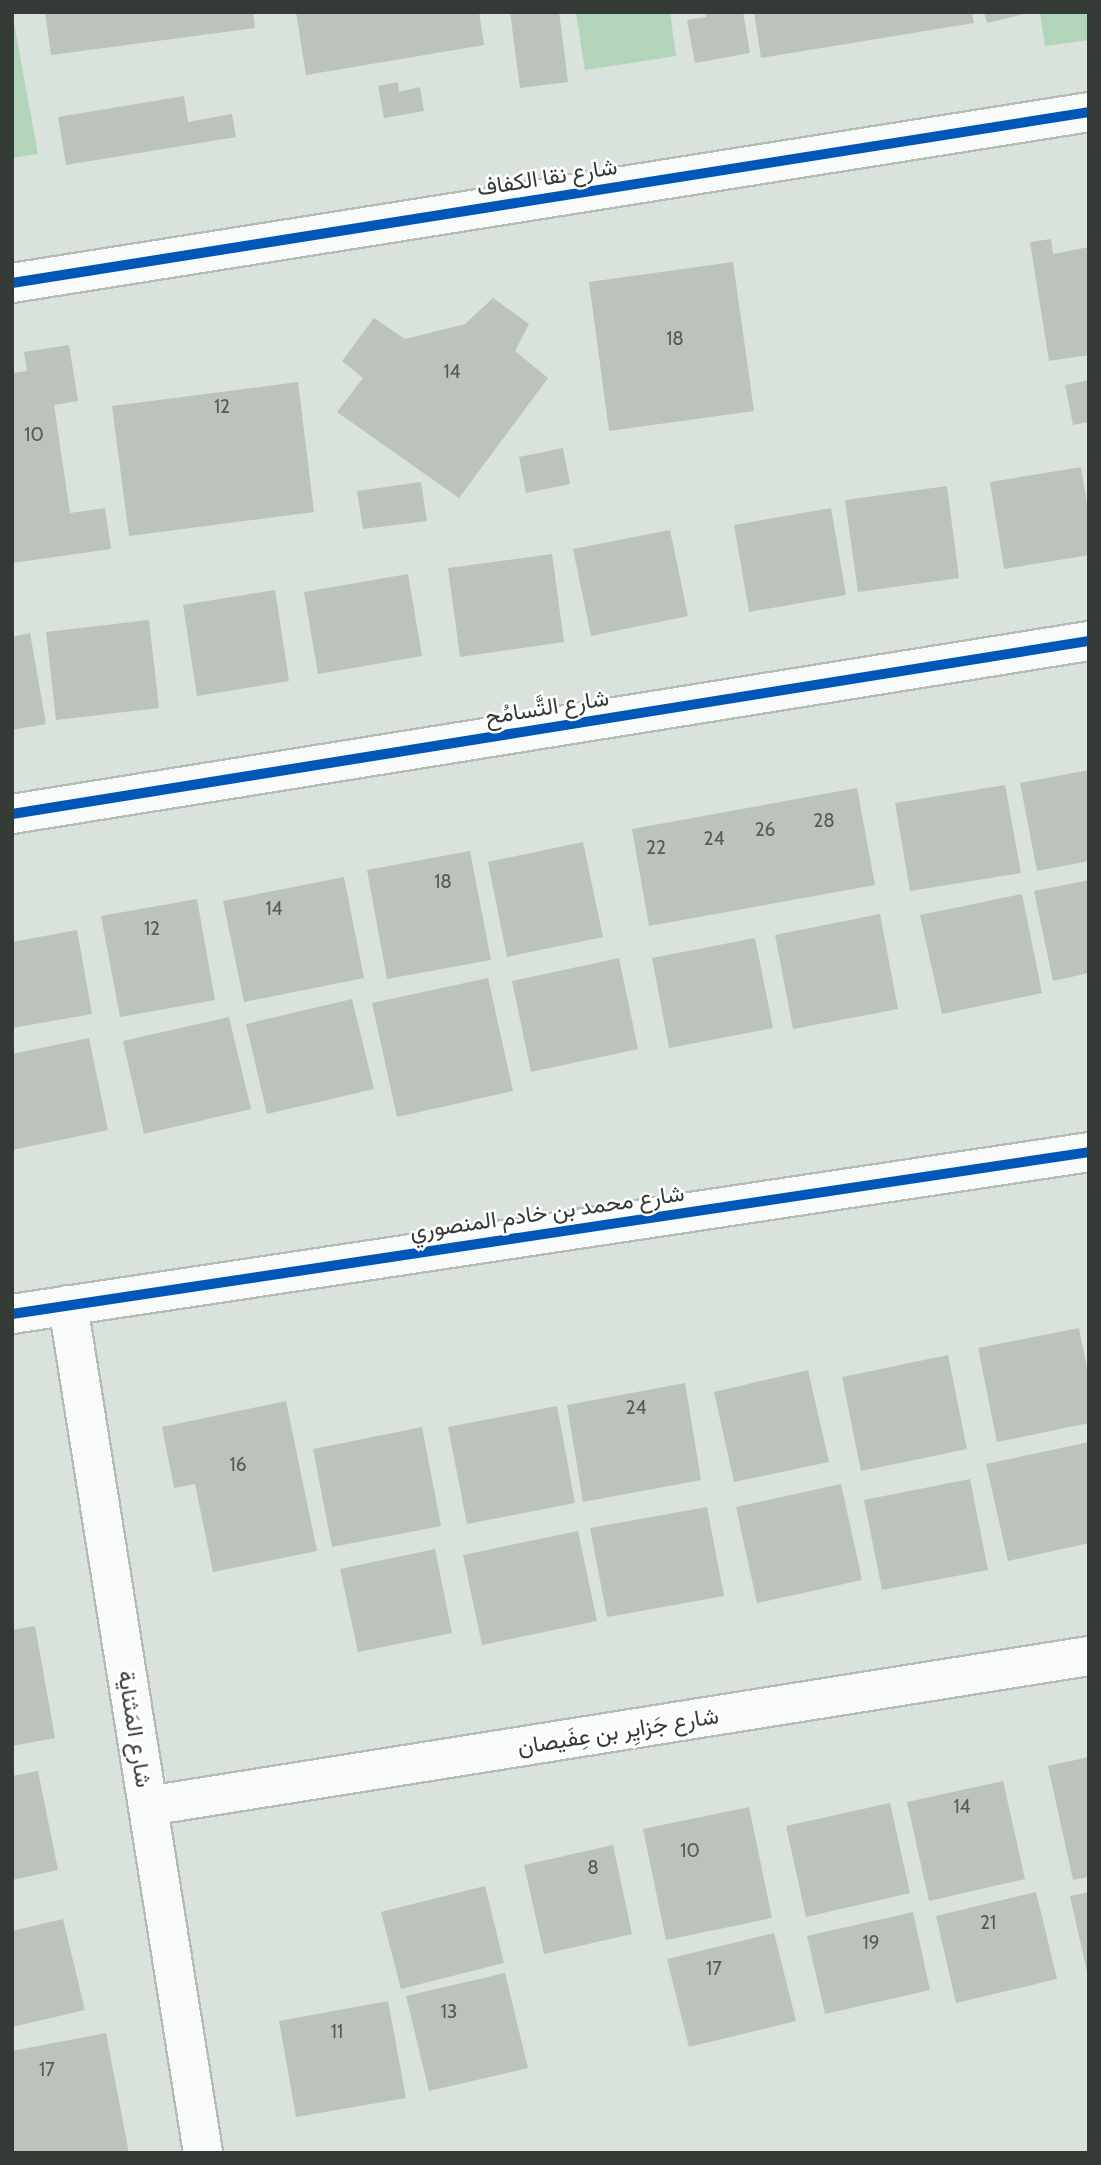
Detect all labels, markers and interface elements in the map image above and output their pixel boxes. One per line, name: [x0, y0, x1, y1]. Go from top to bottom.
street label: شارع نقا الكفاف: [475, 152, 619, 202]
house number: 18: [666, 328, 684, 350]
house number: 14: [443, 361, 461, 383]
house number: 12: [214, 396, 230, 418]
house number: 10: [24, 424, 44, 446]
street label: شارع التَّسامُح: [483, 684, 611, 730]
house number: 28: [813, 810, 835, 832]
house number: 26: [755, 819, 775, 841]
house number: 24: [704, 828, 724, 850]
house number: 22: [646, 837, 666, 859]
house number: 18: [434, 871, 452, 893]
house number: 14: [265, 898, 283, 920]
house number: 12: [144, 918, 160, 940]
street label: شارع محمد بن خادم المنصوري: [408, 1179, 686, 1245]
house number: 24: [626, 1397, 646, 1419]
house number: 16: [230, 1454, 246, 1476]
street label: شارع المَثناية: [112, 1668, 158, 1790]
street label: شارع جَزايِر بن عِفَيصان: [515, 1701, 721, 1761]
house number: 14: [953, 1796, 971, 1818]
house number: 10: [680, 1840, 700, 1862]
house number: 8: [587, 1857, 599, 1879]
house number: 21: [980, 1912, 996, 1934]
house number: 19: [863, 1932, 879, 1954]
house number: 17: [706, 1958, 722, 1980]
house number: 13: [441, 2001, 457, 2023]
house number: 11: [331, 2021, 343, 2043]
house number: 17: [39, 2059, 55, 2081]

